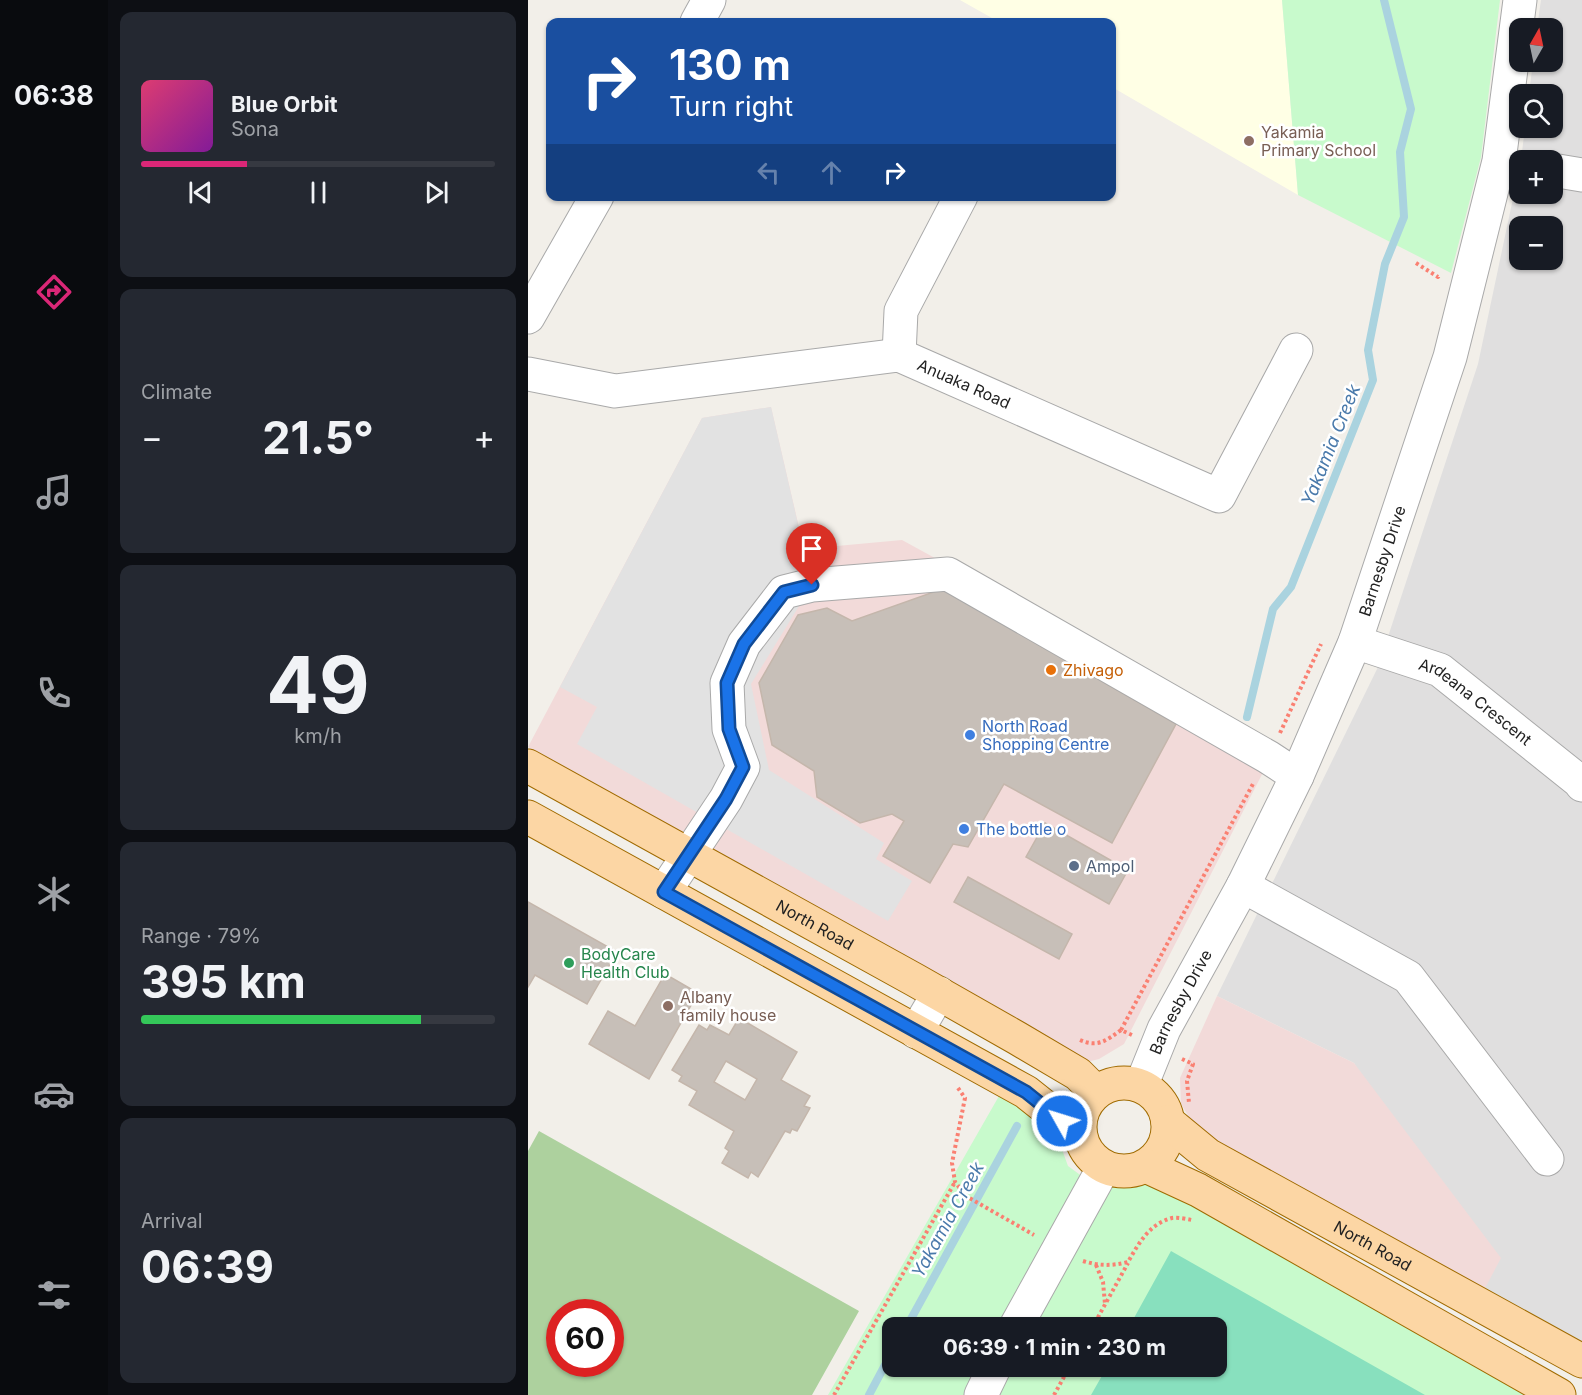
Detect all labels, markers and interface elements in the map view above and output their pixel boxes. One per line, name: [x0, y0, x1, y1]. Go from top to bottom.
north arrow: [1509, 18, 1563, 72]
map controls: [1509, 18, 1563, 270]
text: 130 m: [669, 39, 791, 90]
icon: right: [570, 42, 648, 120]
text: 06:38: [14, 79, 94, 112]
button: search: [1509, 84, 1563, 138]
text: Turn right: [669, 90, 793, 123]
text: Blue Orbit: [231, 91, 338, 117]
text: Sona: [231, 117, 279, 141]
place label: Yakamia Primary School: [1261, 122, 1376, 160]
marker: Yakamia Primary School: [1242, 134, 1256, 148]
button: +: [1509, 150, 1563, 204]
icon: left: [752, 156, 785, 189]
icon: ahead: [815, 156, 848, 189]
icon: right: [878, 156, 911, 189]
icon: previous: [184, 176, 217, 209]
icon: pause: [302, 176, 335, 209]
icon: next: [420, 176, 453, 209]
button: −: [1509, 216, 1563, 270]
icon: directions: [33, 271, 75, 313]
street label: Anuaka Road: [914, 354, 1014, 413]
text: Climate: [141, 380, 212, 404]
water label: Yakamia Creek: [1297, 380, 1365, 509]
text: 21.5°: [262, 410, 374, 465]
text: −: [141, 417, 163, 457]
text: +: [473, 417, 495, 457]
icon: music: [33, 471, 75, 513]
street label: Barnesby Drive: [1354, 503, 1410, 619]
pin: [786, 523, 837, 585]
icon: arrive: [795, 532, 828, 565]
text: 49: [266, 637, 370, 732]
street label: Ardeana Crescent: [1416, 654, 1536, 749]
place label: Zhivago: [1063, 660, 1124, 680]
marker: Zhivago: [1044, 663, 1058, 677]
icon: phone: [33, 672, 75, 714]
place label: North Road Shopping Centre: [982, 716, 1109, 754]
text: km/h: [294, 724, 342, 748]
marker: North Road Shopping Centre: [963, 728, 977, 742]
place label: The bottle o: [976, 819, 1066, 839]
marker: The bottle o: [957, 822, 971, 836]
place label: Ampol: [1086, 856, 1134, 876]
marker: Ampol: [1067, 859, 1081, 873]
icon: climate: [33, 873, 75, 915]
street label: North Road: [773, 895, 857, 954]
text: Range · 79%: [141, 924, 261, 948]
place label: BodyCare Health Club: [581, 944, 669, 982]
street label: Barnesby Drive: [1145, 946, 1216, 1057]
text: 395 km: [141, 954, 306, 1009]
marker: BodyCare Health Club: [562, 956, 576, 970]
place label: Albany family house: [680, 987, 776, 1025]
marker: Albany family house: [661, 999, 675, 1013]
icon: car: [33, 1073, 75, 1115]
position arrow: [1030, 1089, 1094, 1153]
water label: Yakamia Creek: [907, 1157, 989, 1281]
text: Arrival: [141, 1209, 203, 1233]
street label: North Road: [1330, 1216, 1415, 1275]
text: 06:39: [141, 1239, 274, 1294]
icon: filters: [33, 1274, 75, 1316]
speed limit sign: 60: [546, 1299, 624, 1377]
text: 06:39 · 1 min · 230 m: [943, 1334, 1166, 1360]

